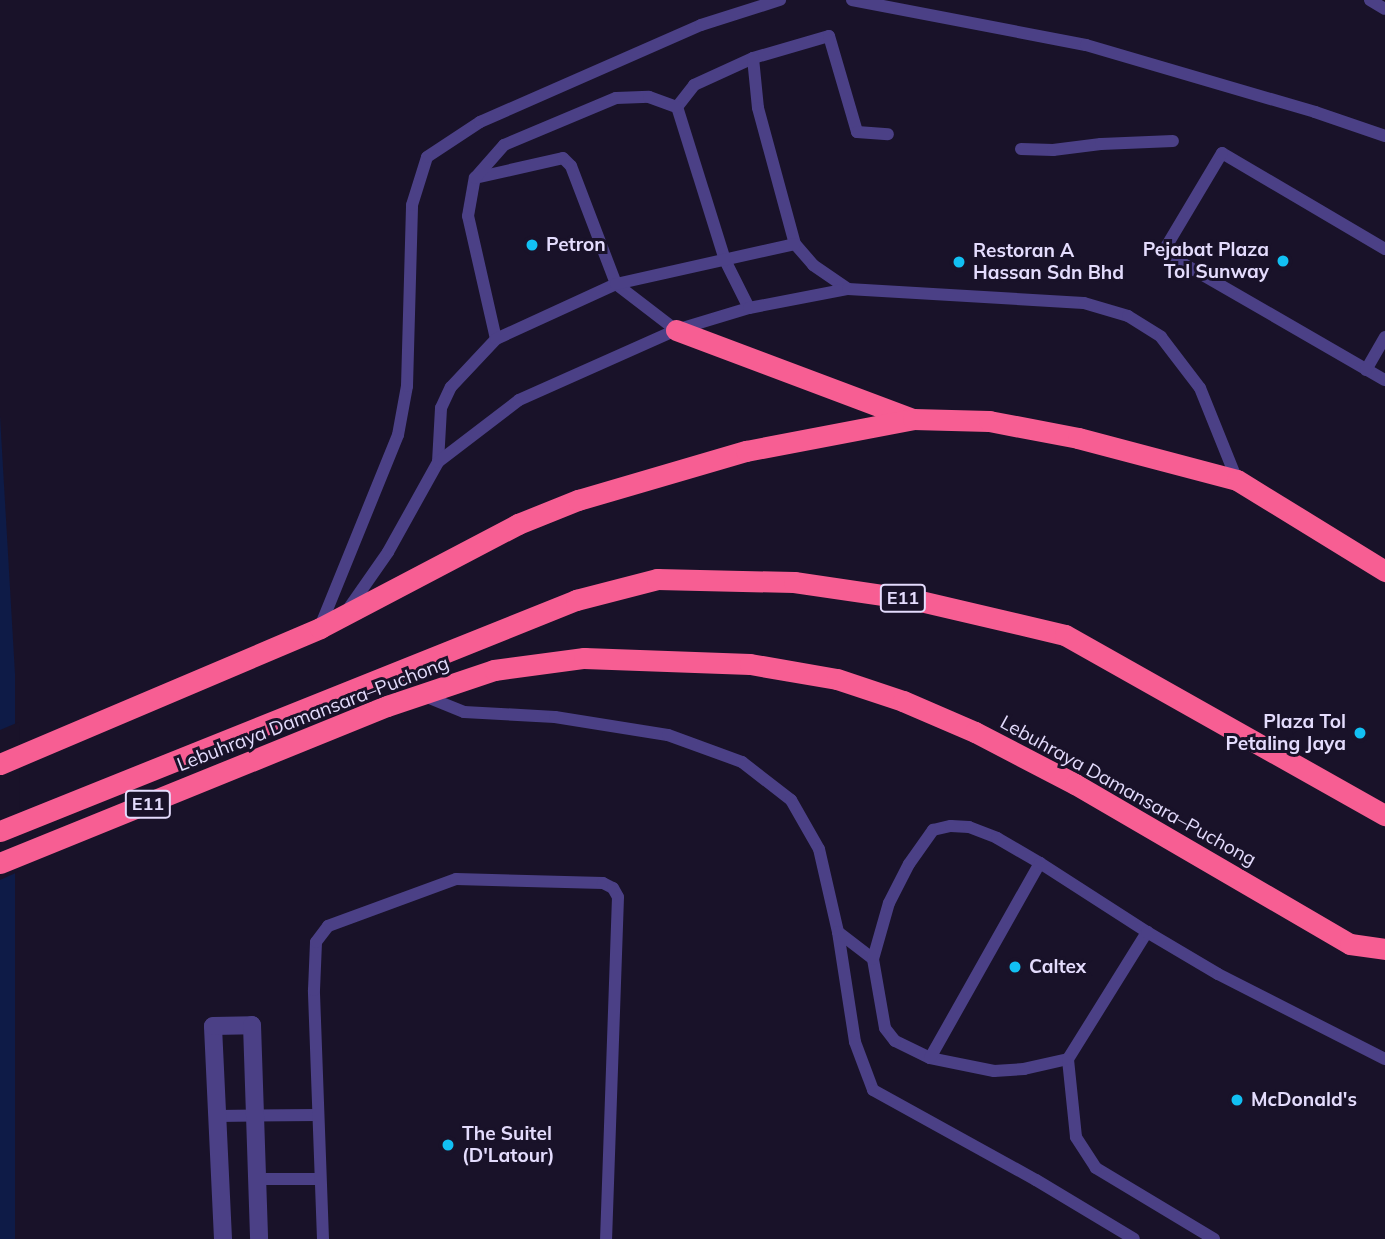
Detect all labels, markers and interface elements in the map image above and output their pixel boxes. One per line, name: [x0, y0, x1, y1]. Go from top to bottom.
place label: Petron: [546, 234, 606, 256]
marker: Petron: [524, 237, 540, 253]
place label: Pejabat Plaza Tol Sunway: [1143, 239, 1269, 283]
place label: Restoran A Hassan Sdn Bhd: [973, 240, 1124, 284]
marker: Pejabat Plaza Tol Sunway: [1275, 253, 1291, 269]
marker: Restoran A Hassan Sdn Bhd: [951, 254, 967, 270]
road number: E11: [878, 584, 928, 612]
street label: Lebuhraya Damansara–Puchong: [174, 652, 452, 776]
street label: Lebuhraya Damansara–Puchong: [996, 711, 1260, 871]
place label: Plaza Tol Petaling Jaya: [1226, 711, 1346, 755]
marker: Plaza Tol Petaling Jaya: [1352, 725, 1368, 741]
road number: E11: [124, 790, 172, 818]
place label: Caltex: [1029, 956, 1086, 978]
marker: Caltex: [1007, 959, 1023, 975]
place label: McDonald's: [1251, 1089, 1357, 1111]
marker: McDonald's: [1229, 1092, 1245, 1108]
place label: The Suitel (D'Latour): [462, 1123, 554, 1167]
marker: The Suitel (D'Latour): [440, 1137, 456, 1153]

